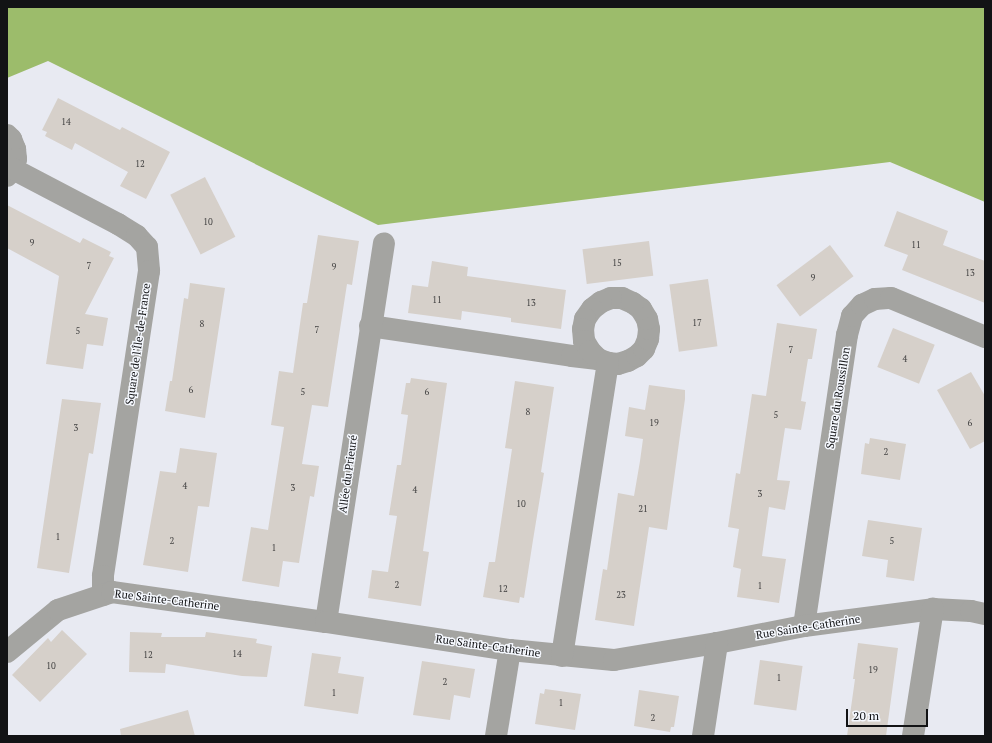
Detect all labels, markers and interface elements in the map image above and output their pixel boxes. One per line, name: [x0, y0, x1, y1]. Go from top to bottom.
house number: 14: [61, 117, 71, 127]
house number: 12: [135, 159, 145, 169]
house number: 10: [203, 217, 213, 227]
house number: 9: [30, 238, 34, 248]
house number: 11: [911, 240, 921, 250]
house number: 15: [612, 258, 622, 268]
house number: 7: [87, 261, 91, 271]
house number: 9: [332, 262, 336, 272]
house number: 13: [965, 268, 975, 278]
house number: 9: [811, 273, 815, 283]
street label: Square de l'Île-de-France: [123, 282, 153, 406]
house number: 11: [432, 295, 442, 305]
house number: 13: [526, 298, 536, 308]
house number: 17: [692, 318, 702, 328]
house number: 8: [200, 319, 204, 329]
house number: 7: [315, 325, 319, 335]
house number: 5: [76, 326, 80, 336]
house number: 7: [789, 345, 793, 355]
street label: Square du Roussillon: [823, 346, 853, 450]
house number: 4: [903, 354, 907, 364]
house number: 6: [189, 385, 193, 395]
house number: 5: [301, 387, 305, 397]
house number: 6: [425, 387, 429, 397]
house number: 8: [526, 407, 530, 417]
house number: 5: [774, 410, 778, 420]
house number: 19: [649, 418, 659, 428]
house number: 6: [968, 418, 972, 428]
house number: 3: [74, 423, 78, 433]
street label: Allée du Prieuré: [336, 434, 360, 514]
house number: 2: [884, 447, 888, 457]
house number: 4: [183, 481, 187, 491]
house number: 3: [291, 483, 295, 493]
house number: 4: [413, 485, 417, 495]
house number: 3: [758, 489, 762, 499]
house number: 10: [516, 499, 526, 509]
house number: 21: [638, 504, 648, 514]
house number: 1: [56, 532, 60, 542]
house number: 2: [170, 536, 174, 546]
house number: 5: [890, 536, 894, 546]
house number: 1: [272, 543, 276, 553]
house number: 2: [395, 580, 399, 590]
house number: 1: [758, 581, 762, 591]
house number: 12: [498, 584, 508, 594]
street label: Rue Sainte-Catherine: [114, 587, 220, 613]
house number: 23: [616, 590, 626, 600]
street label: Rue Sainte-Catherine: [755, 612, 861, 642]
street label: Rue Sainte-Catherine: [435, 632, 541, 660]
house number: 14: [232, 649, 242, 659]
house number: 12: [143, 650, 153, 660]
house number: 10: [46, 661, 56, 671]
house number: 19: [868, 665, 878, 675]
house number: 1: [777, 673, 781, 683]
house number: 2: [443, 677, 447, 687]
house number: 1: [332, 688, 336, 698]
house number: 1: [559, 698, 563, 708]
scale bar: [848, 701, 930, 727]
text: 20 m: [853, 708, 879, 723]
house number: 2: [651, 713, 655, 723]

